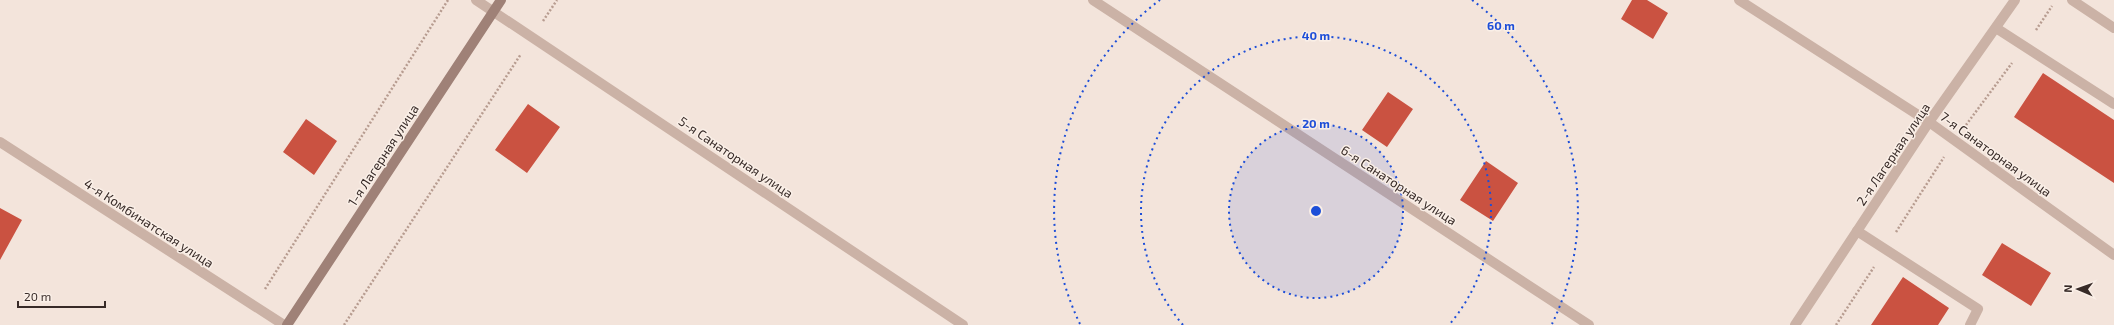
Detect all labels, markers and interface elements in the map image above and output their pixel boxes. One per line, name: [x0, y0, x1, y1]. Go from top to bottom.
text: 60 m: [1487, 18, 1515, 32]
text: 40 m: [1302, 28, 1330, 42]
street label: 2-я Лагерная улица: [1853, 100, 1933, 208]
street label: 1-я Лагерная улица: [344, 101, 422, 209]
street label: 7-я Санаторная улица: [1937, 108, 2055, 200]
street label: 5-я Санаторная улица: [676, 113, 796, 201]
text: 20 m: [1302, 116, 1330, 130]
street label: 6-я Санаторная улица: [1338, 142, 1460, 228]
street label: 4-я Комбинатская улица: [81, 175, 217, 271]
centre of rings: [1309, 204, 1323, 218]
north arrow: [2058, 269, 2098, 309]
scale bar: [18, 283, 105, 309]
text: N: [2061, 284, 2074, 293]
text: 20 m: [24, 289, 51, 303]

